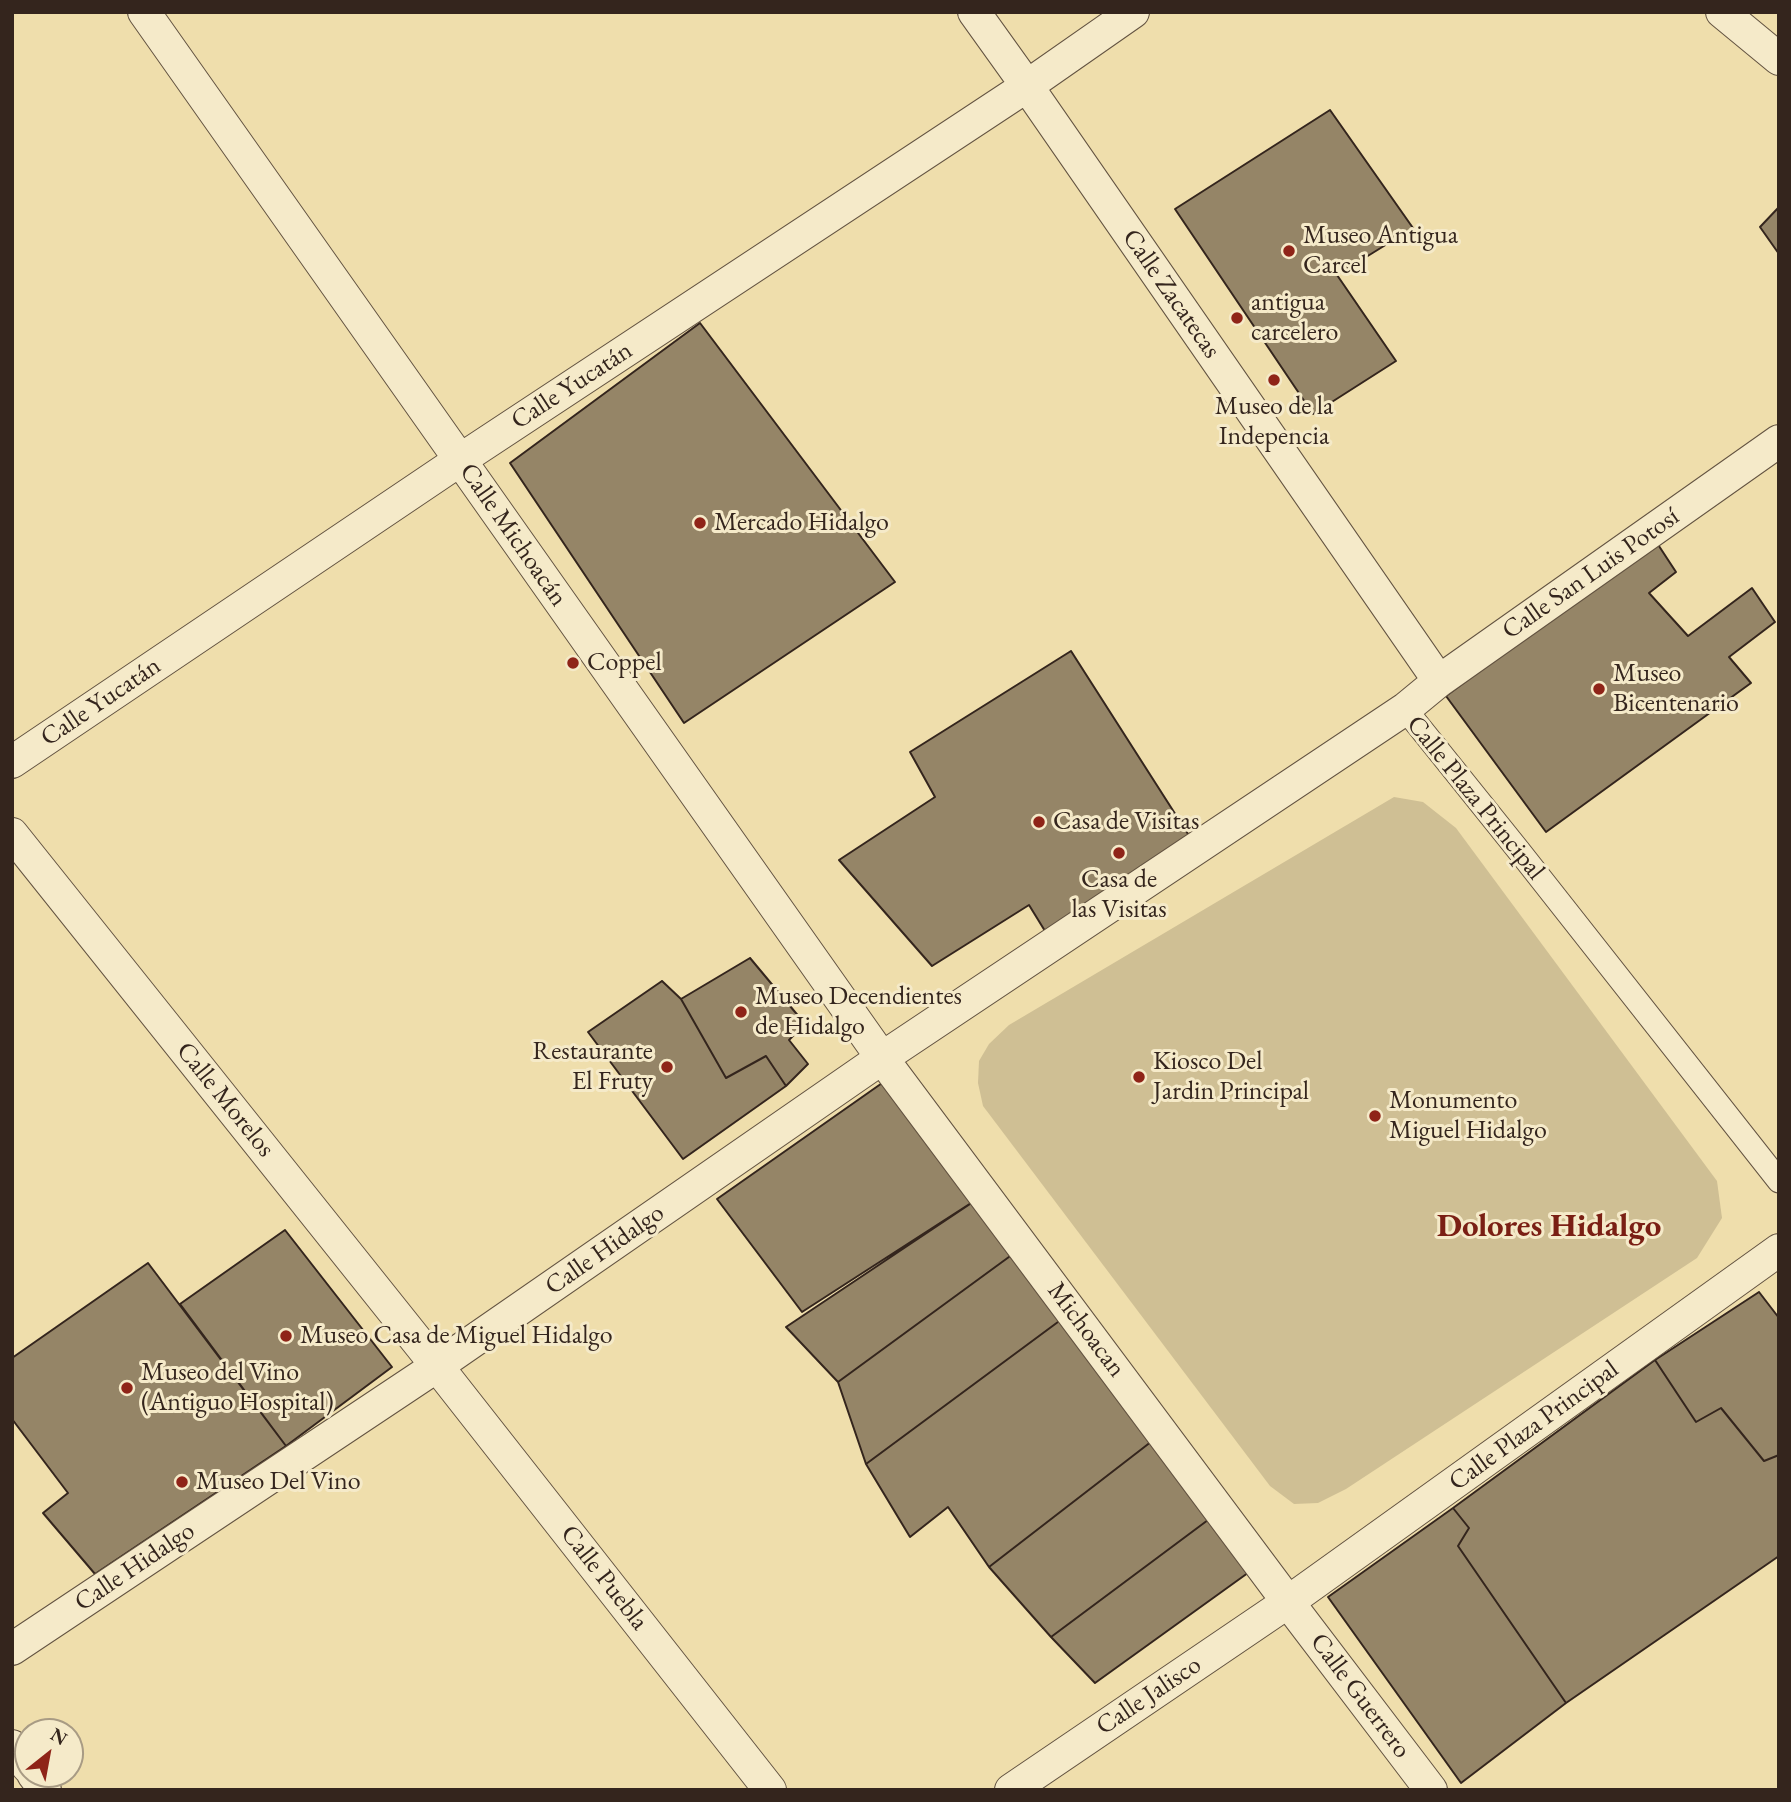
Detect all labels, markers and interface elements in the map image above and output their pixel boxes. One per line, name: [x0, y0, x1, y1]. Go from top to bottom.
place label: Museo Antigua Carcel: [1303, 220, 1458, 282]
street label: Calle Zacatecas: [1115, 224, 1227, 364]
marker: Museo Antigua Carcel: [1281, 243, 1297, 259]
place label: antigua carcelero: [1251, 287, 1338, 348]
marker: antigua carcelero: [1229, 310, 1245, 326]
street label: Calle Yucatán: [506, 335, 638, 437]
marker: Museo de la Indepencia: [1266, 372, 1282, 388]
place label: Museo de la Indepencia: [1215, 391, 1333, 452]
street label: Calle Michoacán: [452, 457, 574, 613]
street label: Calle San Luis Potosí: [1497, 501, 1685, 647]
place label: Mercado Hidalgo: [714, 507, 889, 539]
marker: Mercado Hidalgo: [692, 515, 708, 531]
place label: Coppel: [587, 647, 662, 679]
street label: Calle Yucatán: [35, 650, 167, 754]
marker: Coppel: [565, 655, 581, 671]
place label: Museo Bicentenario: [1613, 658, 1739, 720]
marker: Museo Bicentenario: [1591, 681, 1607, 697]
street label: Calle Plaza Principal: [1399, 710, 1551, 886]
place label: Casa de Visitas: [1053, 806, 1199, 838]
marker: Casa de Visitas: [1031, 814, 1047, 830]
marker: Casa de las Visitas: [1111, 845, 1127, 861]
place label: Casa de las Visitas: [1071, 864, 1167, 926]
place label: Museo Decendientes de Hidalgo: [755, 981, 962, 1042]
marker: Museo Decendientes de Hidalgo: [733, 1004, 749, 1020]
street label: Calle Morelos: [169, 1036, 281, 1164]
place label: Restaurante El Fruty: [533, 1036, 653, 1098]
place label: Kiosco Del Jardin Principal: [1153, 1046, 1309, 1108]
marker: Restaurante El Fruty: [659, 1059, 675, 1075]
marker: Kiosco Del Jardin Principal: [1131, 1069, 1147, 1085]
place label: Monumento Miguel Hidalgo: [1389, 1085, 1547, 1146]
marker: Monumento Miguel Hidalgo: [1367, 1108, 1383, 1124]
street label: Calle Hidalgo: [540, 1198, 670, 1302]
district label: Dolores Hidalgo: [1437, 1207, 1661, 1247]
street label: Michoacan: [1040, 1276, 1132, 1384]
place label: Museo Casa de Miguel Hidalgo: [300, 1320, 613, 1352]
marker: Museo Casa de Miguel Hidalgo: [278, 1328, 294, 1344]
street label: Calle Plaza Principal: [1443, 1354, 1625, 1498]
place label: Museo del Vino (Antiguo Hospital): [141, 1357, 334, 1418]
marker: Museo del Vino (Antiguo Hospital): [119, 1380, 135, 1396]
place label: Museo Del Vino: [196, 1466, 361, 1498]
marker: Museo Del Vino: [174, 1474, 190, 1490]
street label: Calle Hidalgo: [69, 1515, 201, 1619]
street label: Calle Puebla: [553, 1519, 655, 1637]
street label: Calle Guerrero: [1303, 1627, 1417, 1765]
street label: Calle Jalisco: [1091, 1650, 1207, 1742]
north arrow: [14, 1718, 84, 1788]
text: N: [46, 1722, 72, 1751]

